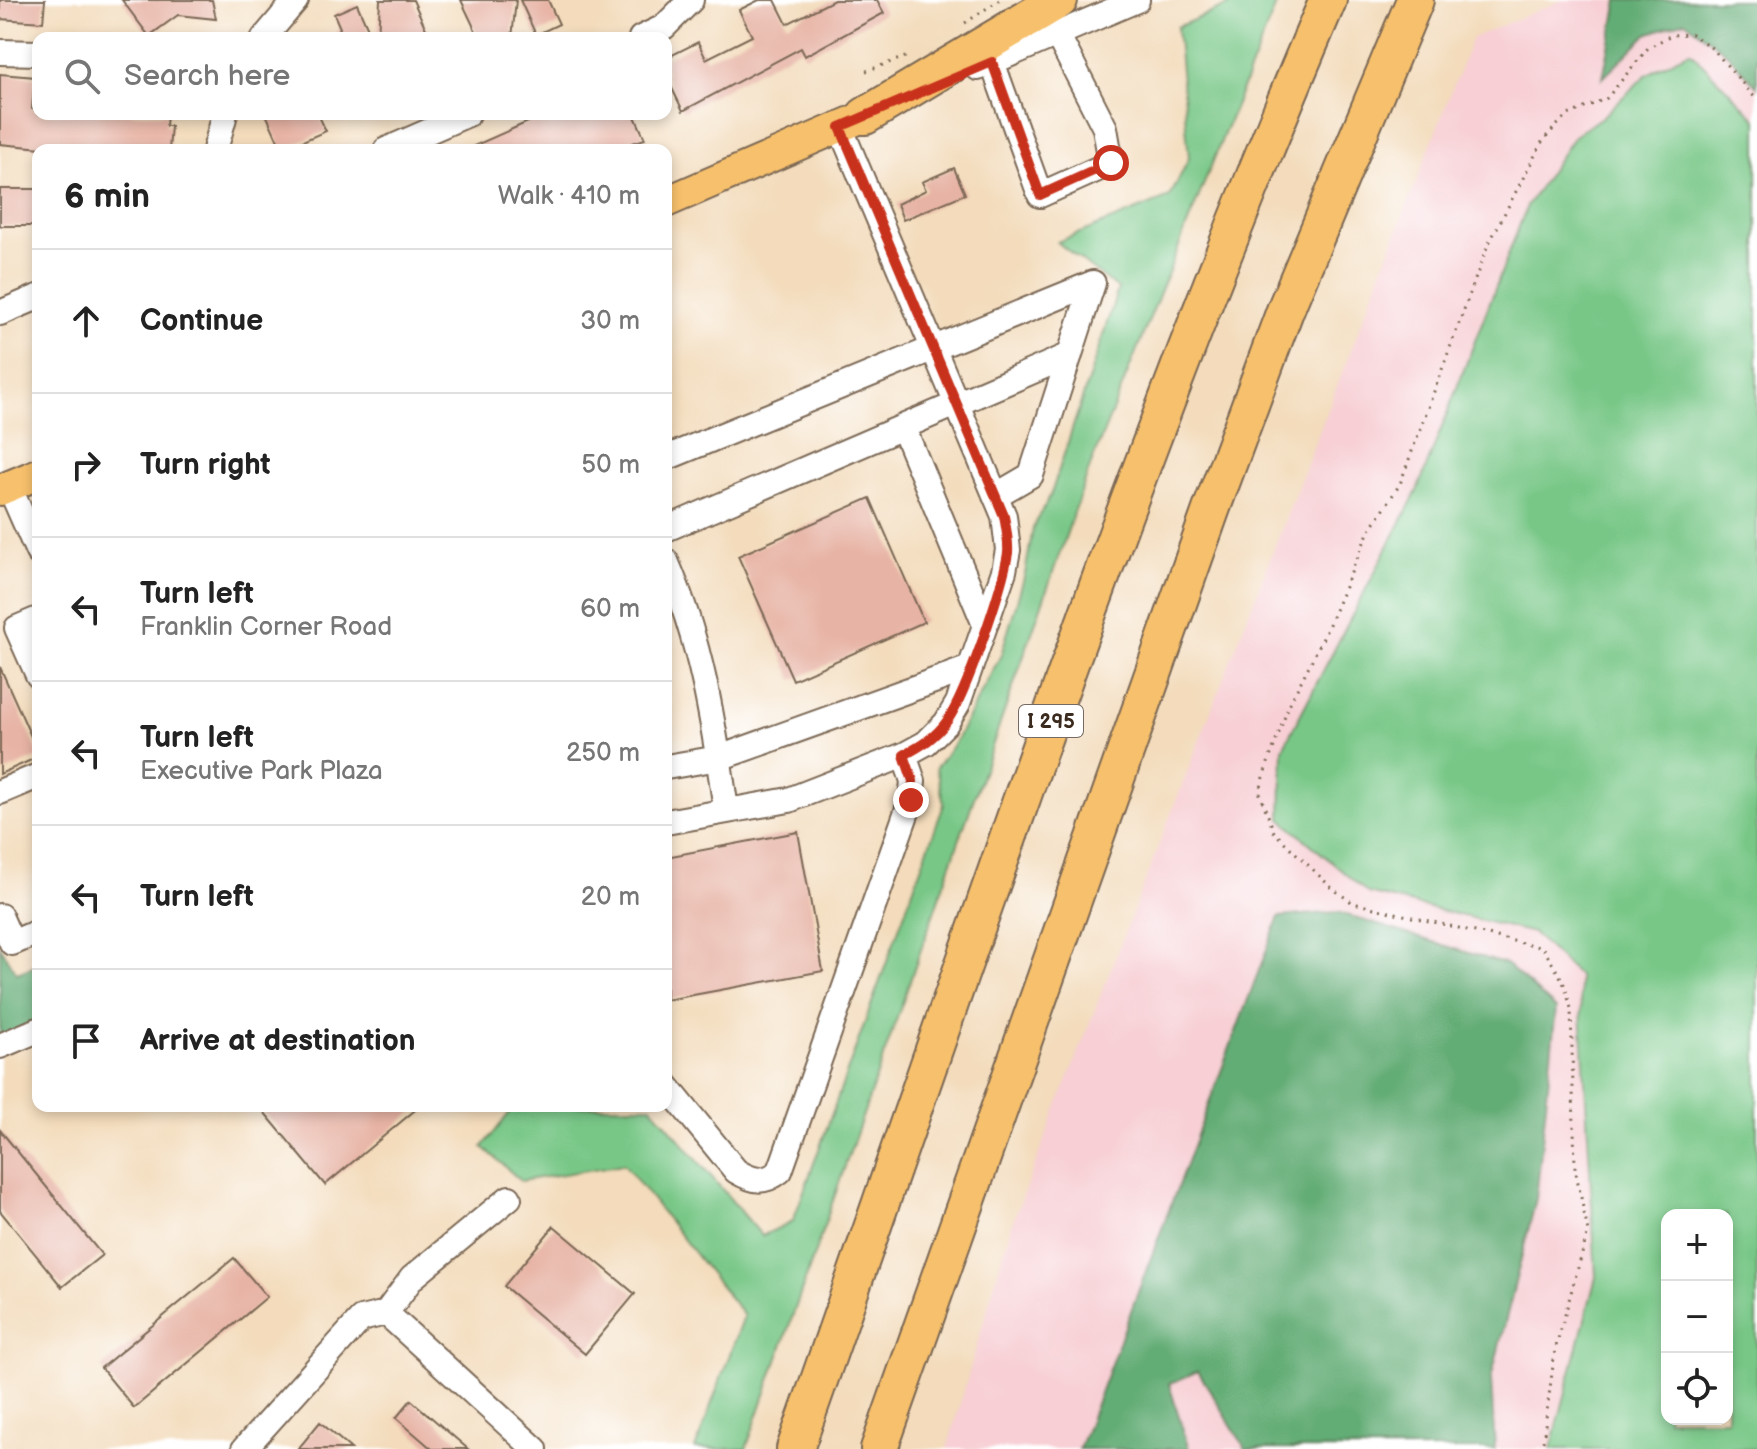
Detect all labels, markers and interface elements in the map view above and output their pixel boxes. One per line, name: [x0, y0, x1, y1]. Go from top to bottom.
search box: [32, 32, 672, 120]
icon: search: [60, 54, 104, 98]
text: Search here: [124, 58, 290, 94]
route start: [1093, 145, 1129, 181]
text: 6 min: [64, 176, 150, 217]
text: Walk · 410 m: [498, 181, 640, 212]
icon: ahead: [64, 299, 108, 343]
text: Continue: [140, 303, 263, 339]
text: 30 m: [580, 306, 640, 337]
icon: right: [64, 443, 108, 487]
text: Turn right: [140, 447, 271, 483]
text: 50 m: [581, 450, 640, 481]
text: Turn left: [140, 576, 254, 612]
icon: left: [64, 587, 108, 631]
text: 60 m: [580, 594, 640, 625]
text: Franklin Corner Road: [140, 612, 392, 643]
road number: I 295: [1019, 705, 1083, 737]
text: Turn left: [140, 720, 254, 756]
icon: left: [64, 731, 108, 775]
text: 250 m: [566, 738, 640, 769]
text: Executive Park Plaza: [140, 756, 383, 787]
route end: [893, 782, 929, 818]
icon: left: [64, 875, 108, 919]
text: Turn left: [140, 879, 254, 915]
text: 20 m: [581, 882, 640, 913]
icon: arrive: [64, 1019, 108, 1063]
text: Arrive at destination: [140, 1023, 416, 1059]
map controls: [1661, 1209, 1733, 1425]
button: +: [1661, 1209, 1733, 1281]
button: −: [1661, 1281, 1733, 1353]
button: locate: [1661, 1353, 1733, 1425]

